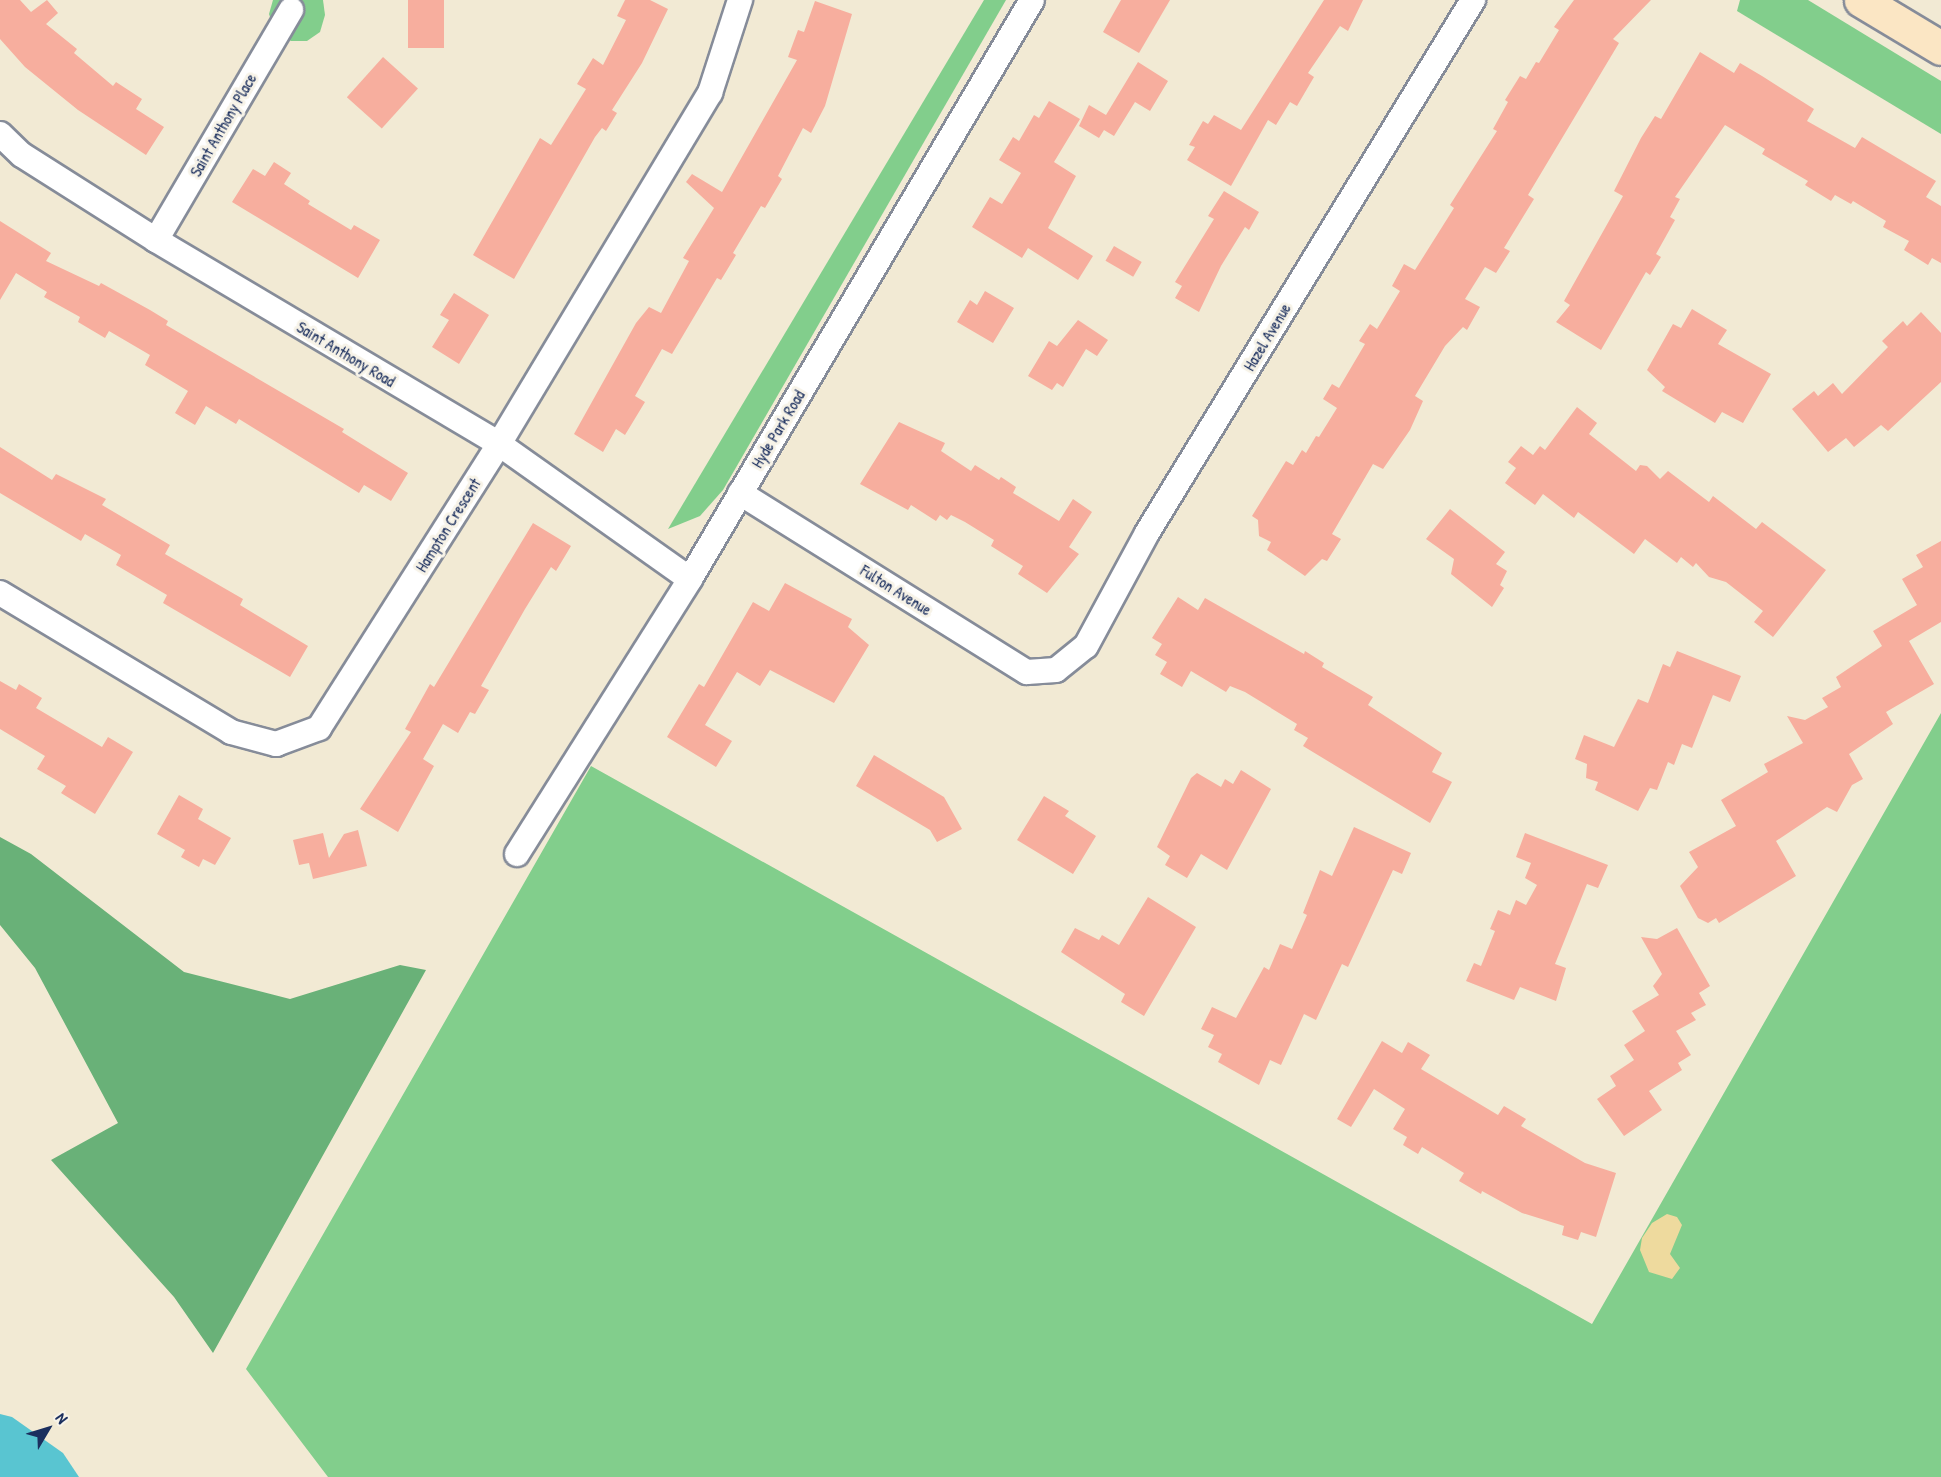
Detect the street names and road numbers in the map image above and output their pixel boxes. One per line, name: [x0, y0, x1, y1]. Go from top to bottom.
street label: Saint Anthony Place: [186, 70, 260, 180]
street label: Hazel Avenue: [1239, 300, 1295, 374]
street label: Saint Anthony Road: [293, 317, 399, 391]
street label: Hyde Park Road: [747, 387, 809, 471]
street label: Hampton Crescent: [411, 474, 485, 576]
street label: Fulton Avenue: [857, 561, 935, 619]

